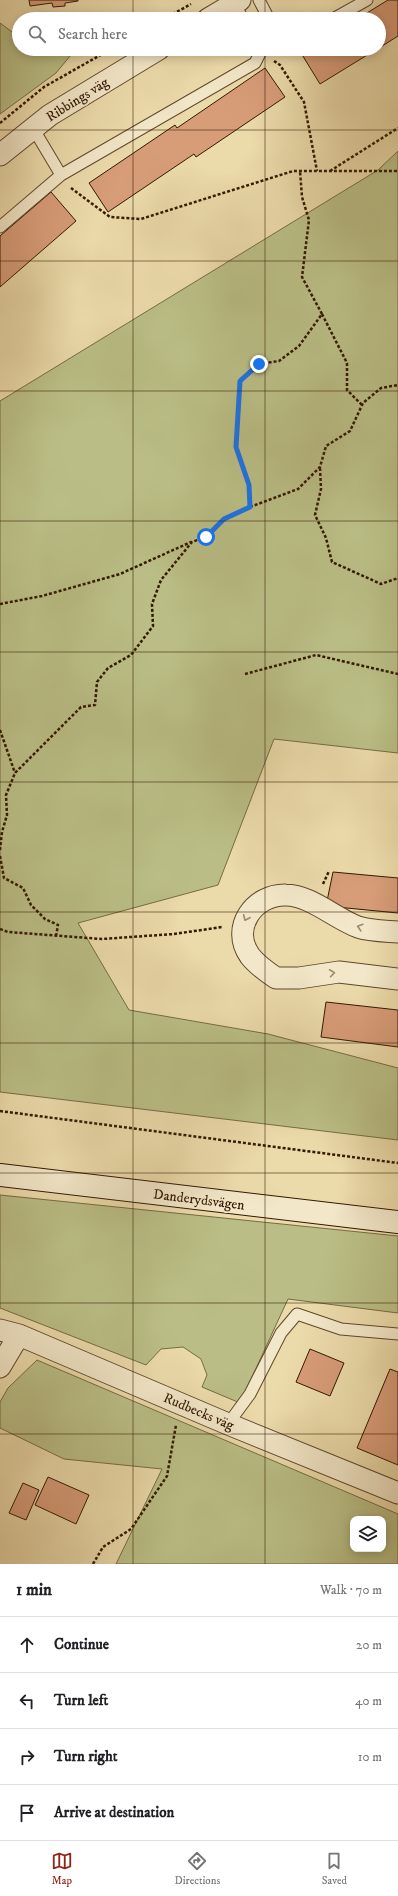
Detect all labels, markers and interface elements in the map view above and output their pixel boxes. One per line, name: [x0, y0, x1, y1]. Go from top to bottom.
search box: [12, 12, 386, 56]
icon: search: [26, 23, 48, 45]
text: Search here: [58, 25, 127, 44]
street label: Ribbings väg: [43, 73, 112, 126]
route end: [250, 355, 268, 373]
route start: [197, 528, 215, 546]
one-way arrow: [243, 915, 251, 922]
one-way arrow: [356, 923, 363, 931]
one-way arrow: [329, 969, 335, 978]
street label: Danderydsvägen: [152, 1185, 246, 1215]
street label: Rudbecks väg: [161, 1389, 237, 1435]
map controls: [350, 1516, 386, 1552]
button: layers: [350, 1516, 386, 1552]
text: 1 min: [16, 1579, 52, 1601]
text: Walk · 70 m: [320, 1582, 382, 1598]
icon: ahead: [16, 1634, 38, 1656]
text: Continue: [54, 1635, 109, 1654]
text: 20 m: [356, 1637, 382, 1653]
icon: left: [16, 1690, 38, 1712]
text: Turn left: [54, 1691, 108, 1710]
text: 40 m: [355, 1693, 382, 1709]
icon: right: [16, 1746, 38, 1768]
text: Turn right: [54, 1747, 117, 1766]
text: 10 m: [358, 1749, 382, 1765]
icon: arrive: [16, 1802, 38, 1824]
text: Arrive at destination: [54, 1803, 174, 1822]
tab: Map: [51, 1850, 73, 1888]
tab: Directions: [175, 1850, 220, 1888]
tab: Saved: [322, 1850, 347, 1888]

